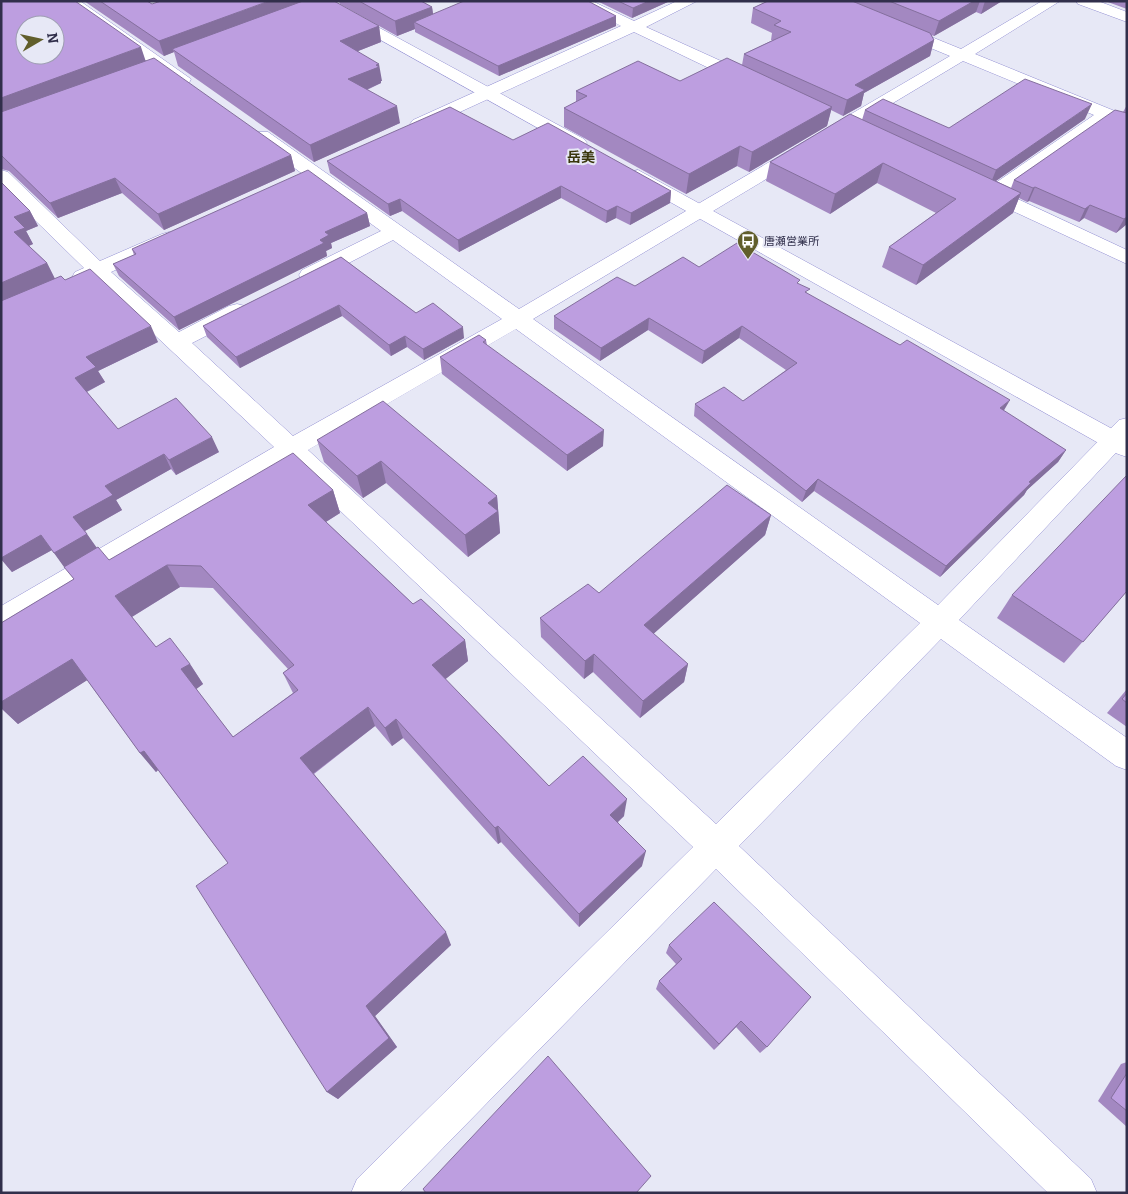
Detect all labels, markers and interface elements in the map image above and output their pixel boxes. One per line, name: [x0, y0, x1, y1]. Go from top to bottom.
north arrow: [15, 15, 65, 65]
text: N: [43, 31, 62, 45]
district label: 岳美: [567, 149, 595, 166]
bus stop icon: 唐瀬営業所: [736, 229, 760, 260]
place label: 唐瀬営業所: [764, 235, 820, 248]

